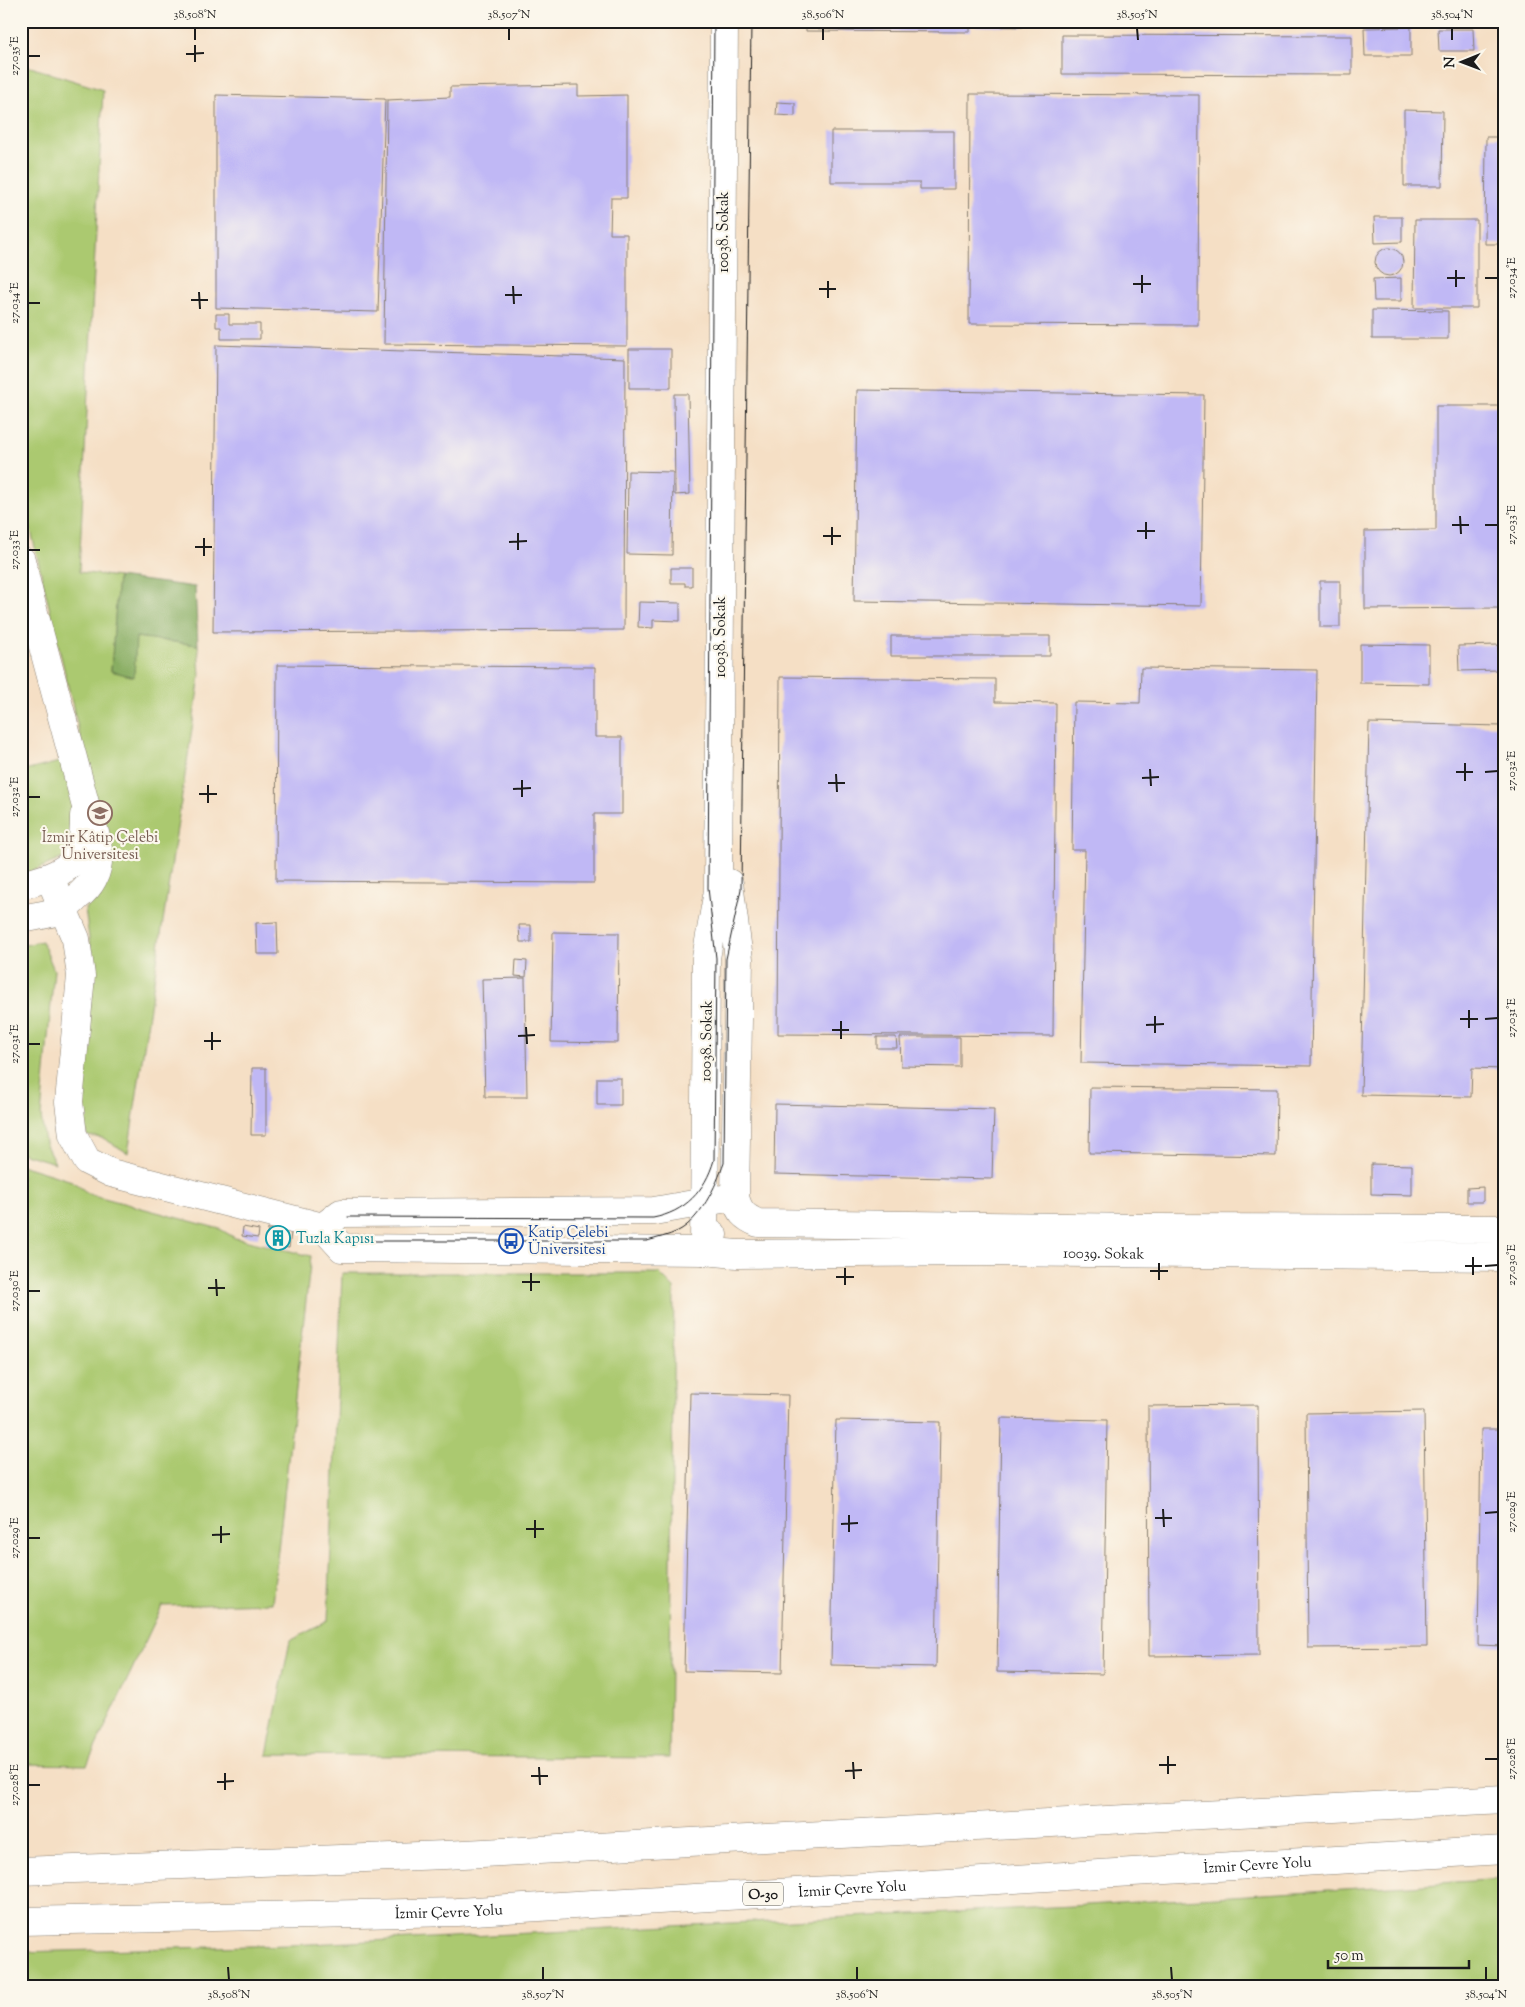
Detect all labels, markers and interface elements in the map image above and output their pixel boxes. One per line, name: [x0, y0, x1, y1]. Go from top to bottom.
text: 38.508°N: [174, 6, 217, 24]
text: 38.507°N: [488, 6, 531, 24]
text: 38.506°N: [802, 6, 845, 24]
text: 38.505°N: [1117, 6, 1158, 24]
text: 38.504°N: [1431, 6, 1474, 24]
text: 27.035°E: [6, 36, 24, 76]
north arrow: [1438, 38, 1488, 88]
text: N: [1441, 56, 1461, 68]
street label: 10038. Sokak: [714, 191, 735, 273]
text: 27.034°E: [1503, 257, 1521, 299]
text: 27.034°E: [6, 282, 24, 324]
text: 27.033°E: [1503, 504, 1521, 545]
text: 27.033°E: [6, 529, 24, 570]
street label: 10038. Sokak: [711, 596, 732, 678]
text: 27.032°E: [1503, 750, 1521, 791]
text: 27.032°E: [6, 776, 24, 817]
school or university icon: İzmir Kâtip Çelebi Üniversitesi: [87, 800, 113, 826]
place label: İzmir Kâtip Çelebi Üniversitesi: [42, 827, 158, 866]
text: 27.031°E: [1503, 998, 1521, 1038]
street label: 10038. Sokak: [696, 1000, 719, 1082]
text: 27.031°E: [6, 1024, 24, 1064]
place label: Katip Çelebi Üniversitesi: [528, 1223, 608, 1261]
building icon: Tuzla Kapısı: [265, 1225, 291, 1251]
bus stop icon: Katip Çelebi Üniversitesi: [498, 1228, 524, 1254]
place label: Tuzla Kapısı: [296, 1229, 374, 1250]
street label: 10039. Sokak: [1063, 1244, 1145, 1266]
text: 27.030°E: [1503, 1244, 1521, 1286]
text: 27.030°E: [6, 1270, 24, 1312]
text: 27.029°E: [1503, 1490, 1521, 1533]
text: 27.029°E: [6, 1516, 24, 1559]
text: 27.028°E: [1503, 1737, 1521, 1780]
text: 27.028°E: [6, 1763, 24, 1806]
street label: İzmir Çevre Yolu: [1203, 1852, 1313, 1880]
street label: İzmir Çevre Yolu: [798, 1876, 907, 1904]
road number: O-30: [743, 1882, 783, 1906]
street label: İzmir Çevre Yolu: [395, 1900, 504, 1925]
scale bar: [1328, 1937, 1469, 1969]
text: 50 m: [1334, 1946, 1364, 1967]
text: 38.508°N: [208, 1986, 251, 2004]
text: 38.507°N: [522, 1986, 565, 2004]
text: 38.506°N: [836, 1986, 879, 2004]
text: 38.505°N: [1152, 1986, 1193, 2004]
text: 38.504°N: [1465, 1986, 1508, 2004]

